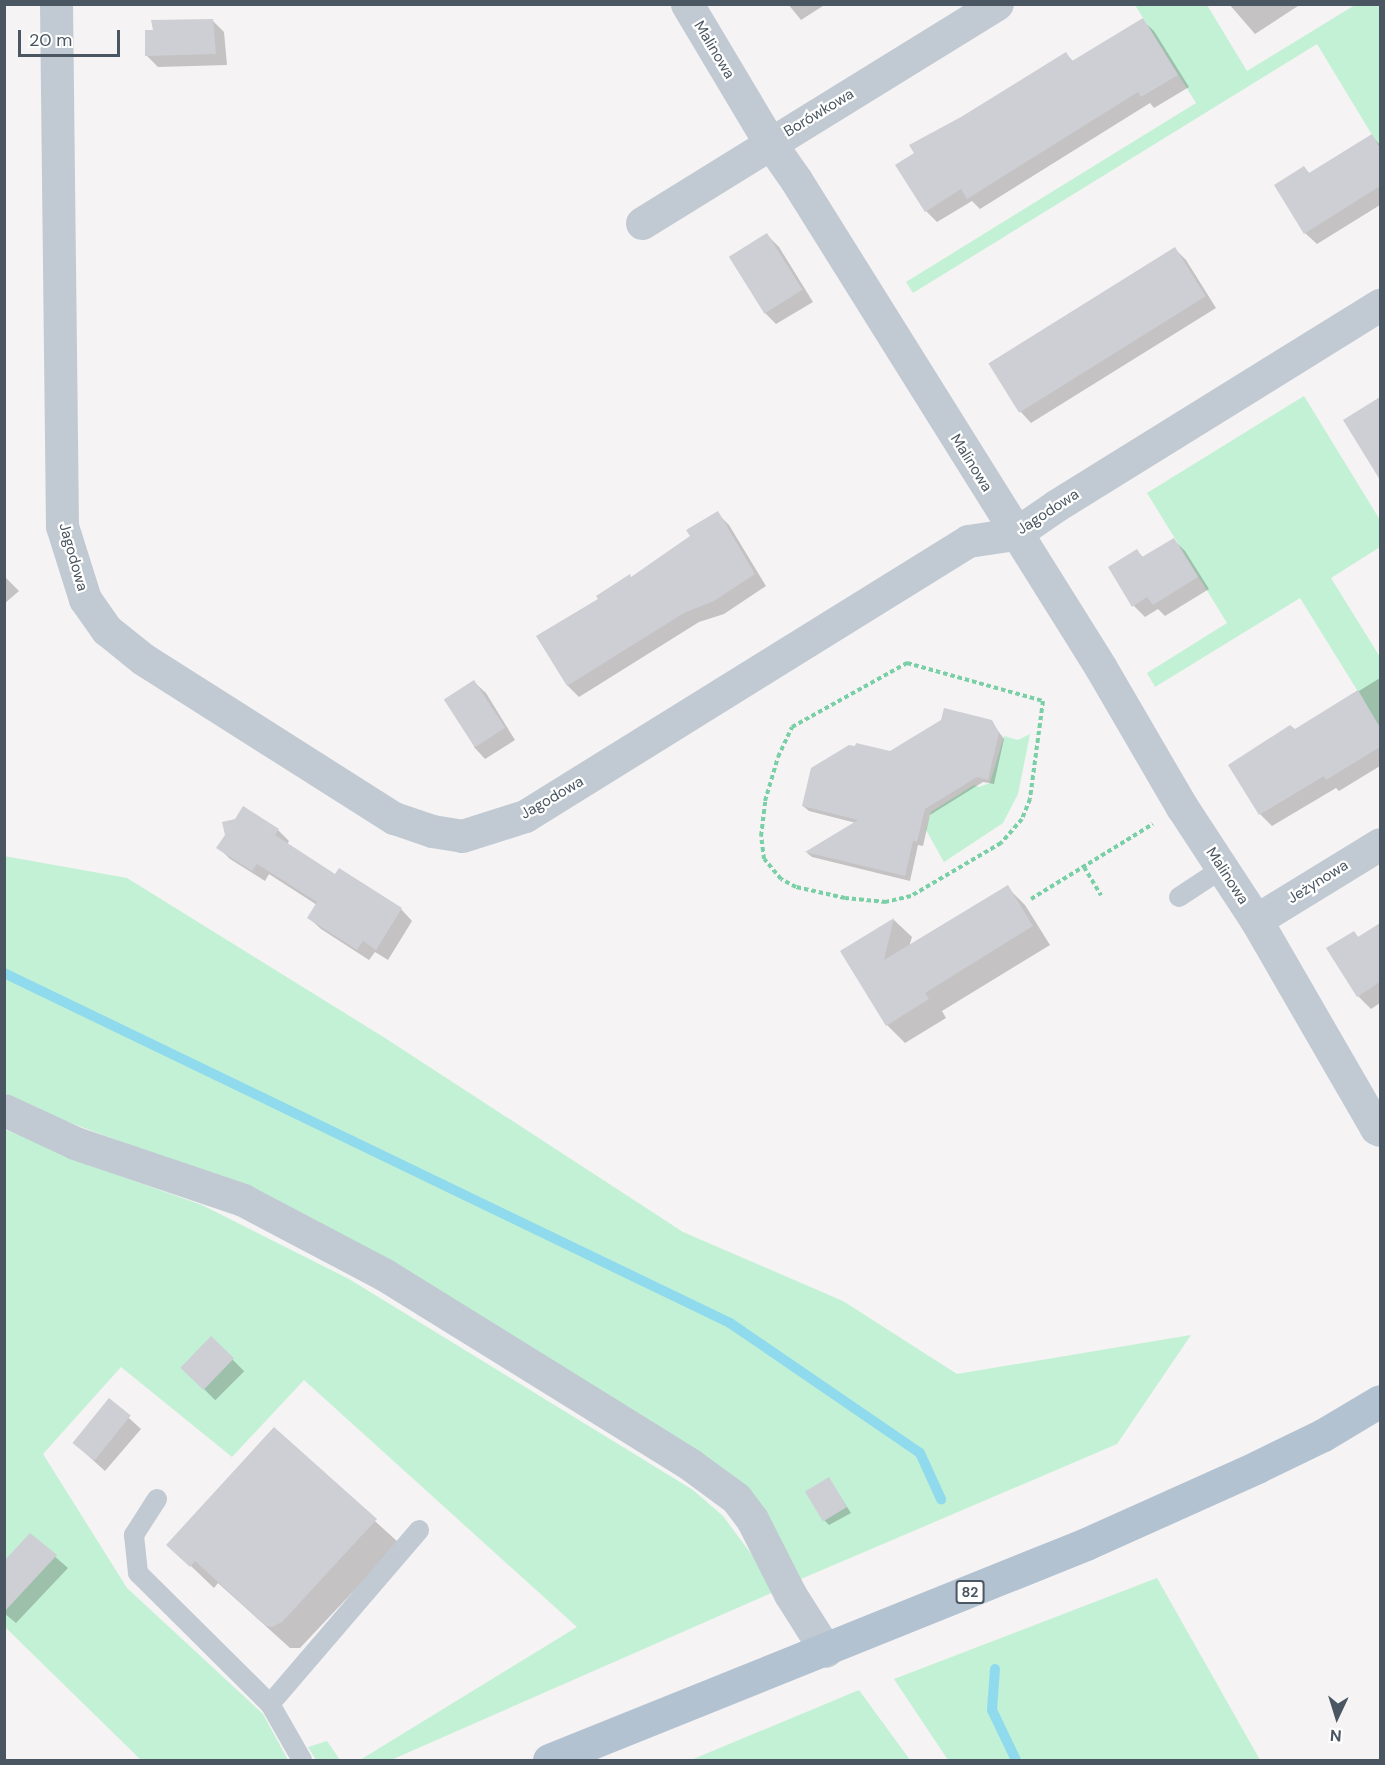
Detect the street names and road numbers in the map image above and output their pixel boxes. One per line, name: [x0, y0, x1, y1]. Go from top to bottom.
street label: Malinowa: [690, 18, 738, 82]
street label: Borówkowa: [781, 85, 857, 141]
street label: Malinowa: [946, 431, 996, 495]
street label: Jagodowa: [1014, 485, 1082, 539]
street label: Jagodowa: [55, 521, 91, 593]
street label: Jagodowa: [517, 773, 587, 823]
street label: Malinowa: [1202, 844, 1252, 908]
street label: Jeżynowa: [1284, 856, 1352, 908]
road number: 82: [955, 1581, 985, 1603]

